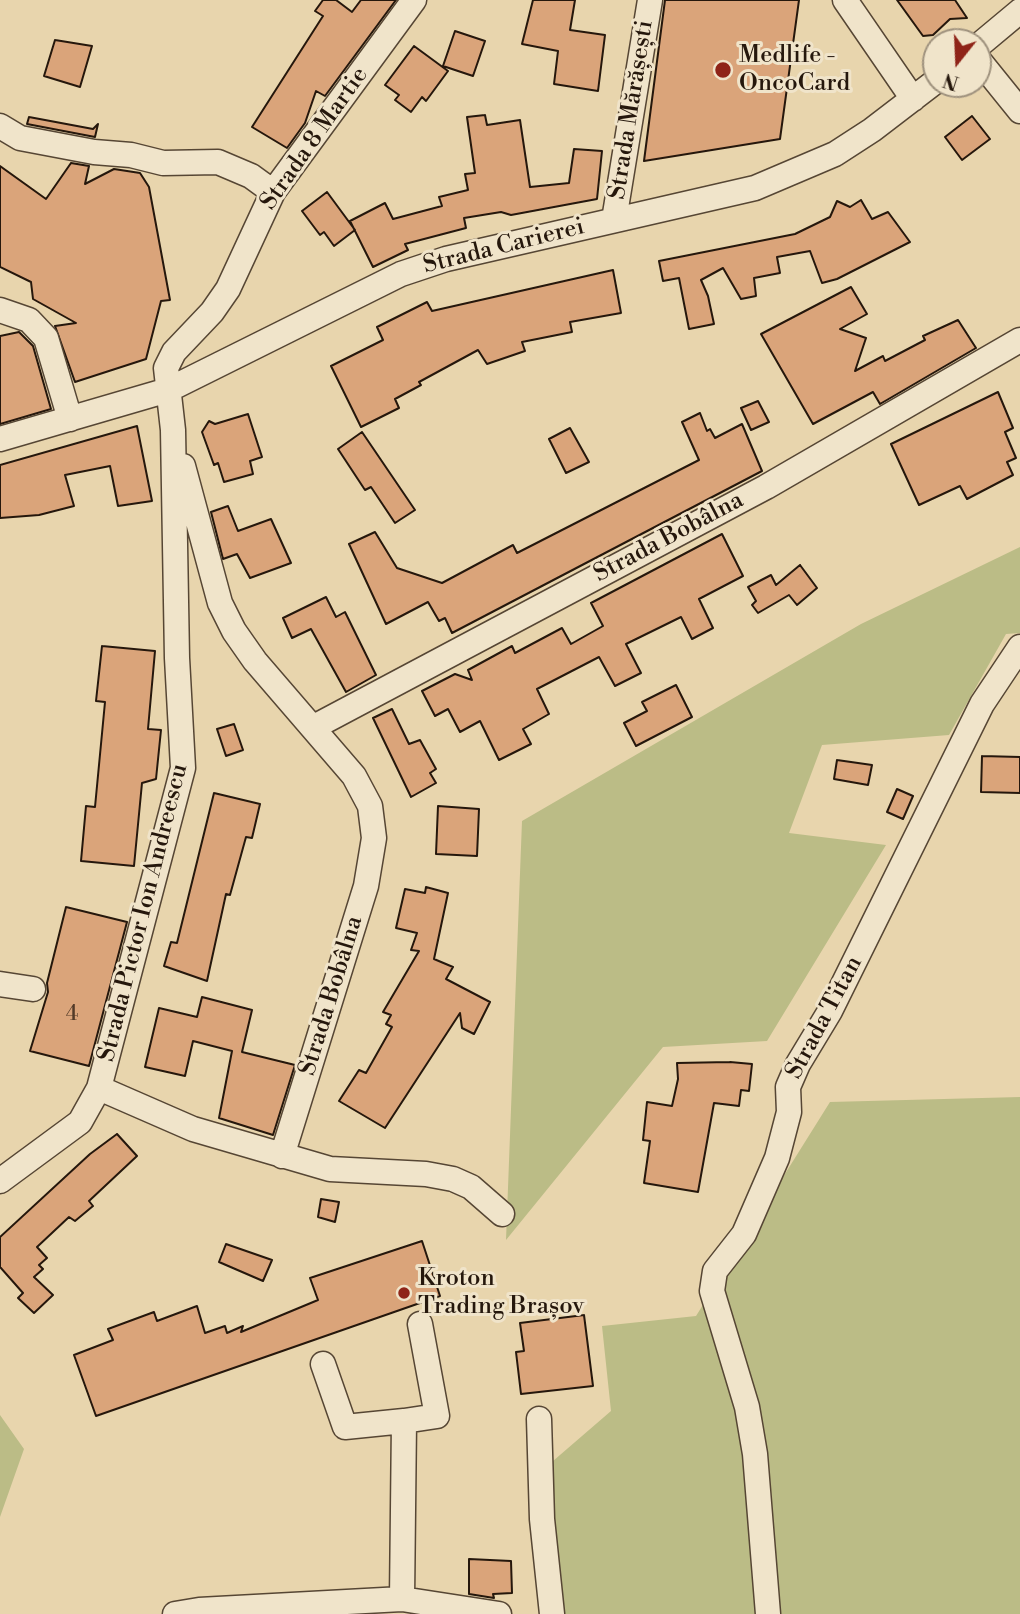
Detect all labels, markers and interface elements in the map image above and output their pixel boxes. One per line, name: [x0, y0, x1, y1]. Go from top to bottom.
street label: Strada Mărășești: [604, 18, 660, 202]
north arrow: [922, 28, 992, 98]
place label: Medlife - OncoCard: [739, 42, 850, 98]
marker: Medlife - OncoCard: [713, 60, 733, 80]
street label: Strada 8 Martie: [255, 62, 375, 216]
text: N: [940, 67, 962, 95]
street label: Strada Carierei: [420, 213, 588, 281]
street label: Strada Bobâlna: [589, 487, 749, 589]
street label: Strada Pictor Ion Andreescu: [93, 761, 195, 1065]
street label: Strada Bobâlna: [294, 913, 370, 1079]
street label: Strada Titan: [781, 952, 869, 1084]
house number: 4: [66, 1002, 78, 1028]
place label: Kroton Trading Brașov: [418, 1265, 584, 1321]
marker: Kroton Trading Brașov: [396, 1285, 412, 1301]

